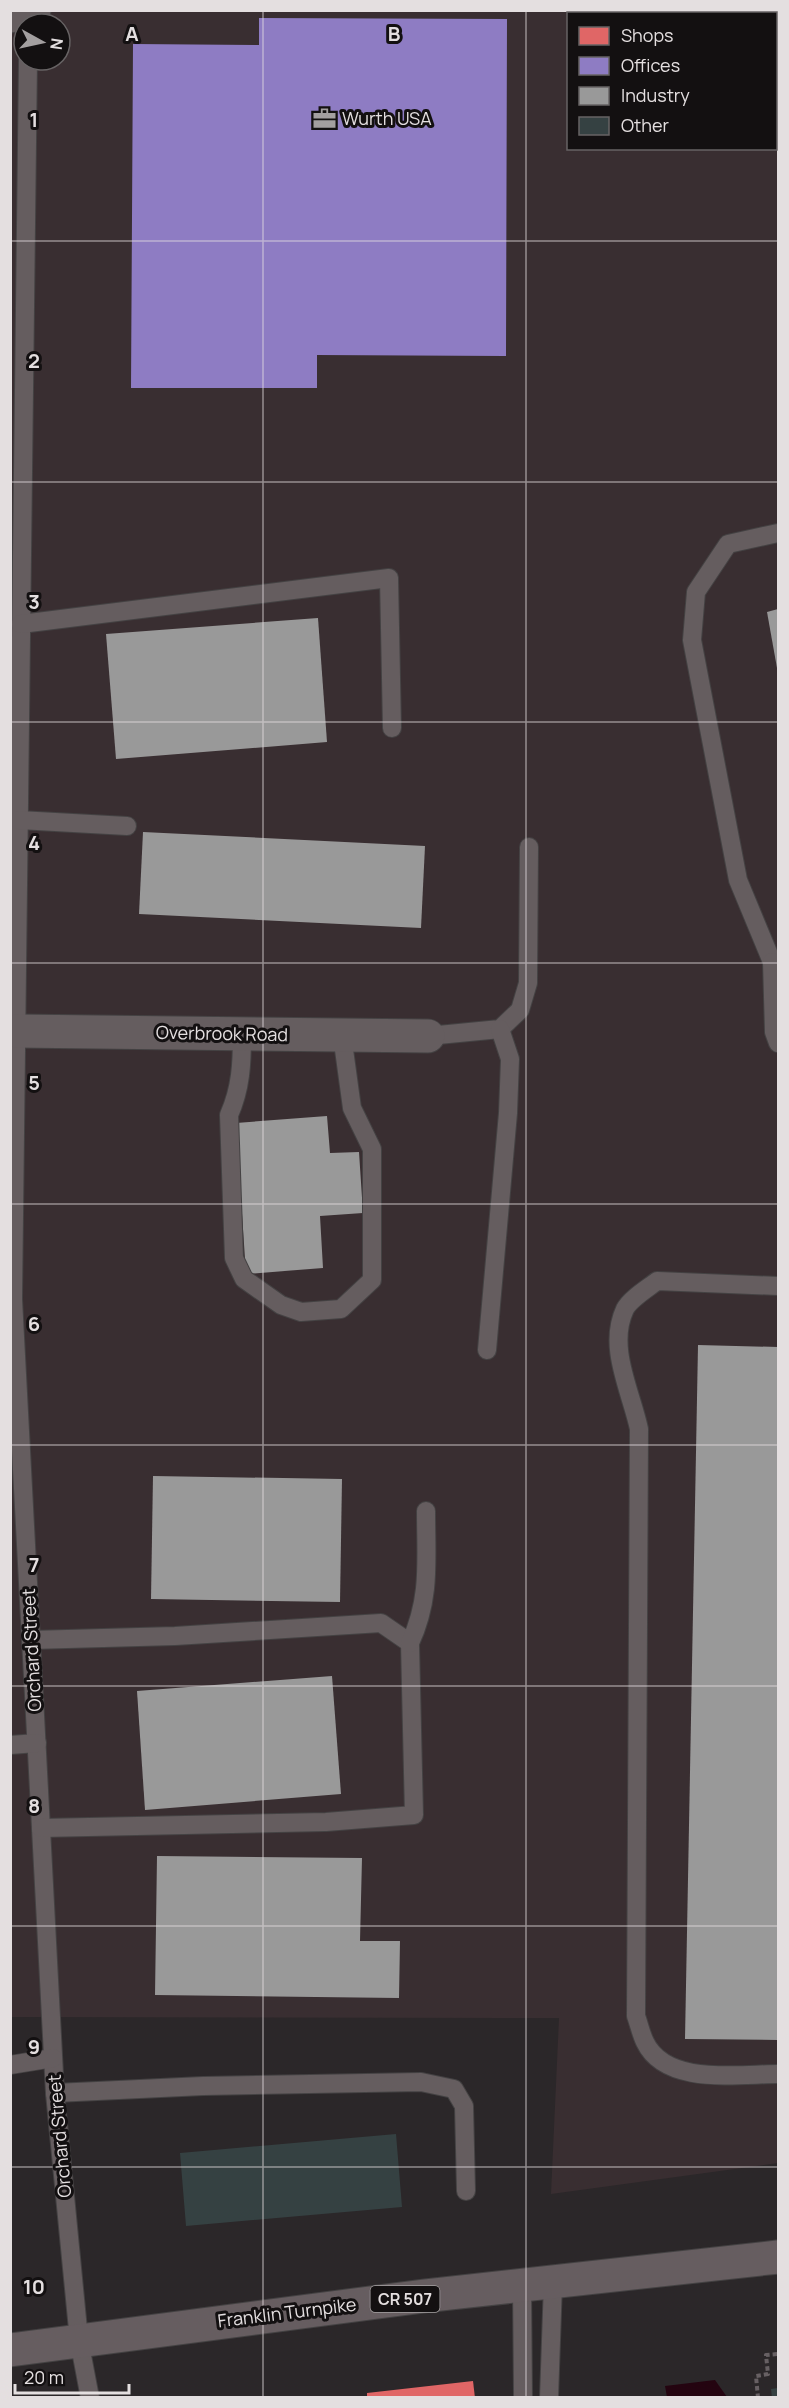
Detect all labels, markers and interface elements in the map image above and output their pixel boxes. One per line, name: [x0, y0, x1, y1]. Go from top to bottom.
north arrow: [12, 12, 72, 72]
legend: [567, 12, 777, 150]
text: A: [125, 20, 139, 47]
text: B: [388, 20, 401, 47]
text: Shops: [621, 23, 673, 47]
text: N: [45, 37, 69, 51]
text: Offices: [621, 53, 680, 77]
text: Industry: [621, 83, 690, 107]
text: 1: [30, 106, 38, 133]
office icon: Wurth USA: [311, 106, 337, 132]
place label: Wurth USA: [342, 106, 432, 130]
text: Other: [621, 113, 669, 137]
text: 2: [28, 347, 40, 374]
text: 3: [28, 588, 40, 615]
text: 4: [28, 829, 40, 856]
street label: Overbrook Road: [156, 1020, 288, 1046]
text: 5: [28, 1069, 40, 1096]
text: 6: [28, 1310, 40, 1337]
text: 7: [29, 1551, 39, 1578]
street label: Orchard Street: [16, 1588, 46, 1712]
text: 8: [28, 1792, 40, 1819]
text: 9: [28, 2033, 40, 2060]
street label: Orchard Street: [42, 2074, 76, 2199]
text: 10: [23, 2273, 45, 2300]
road number: CR 507: [370, 2286, 440, 2312]
street label: Franklin Turnpike: [216, 2292, 358, 2332]
scale bar: [15, 2357, 129, 2395]
text: 20 m: [24, 2365, 64, 2389]

